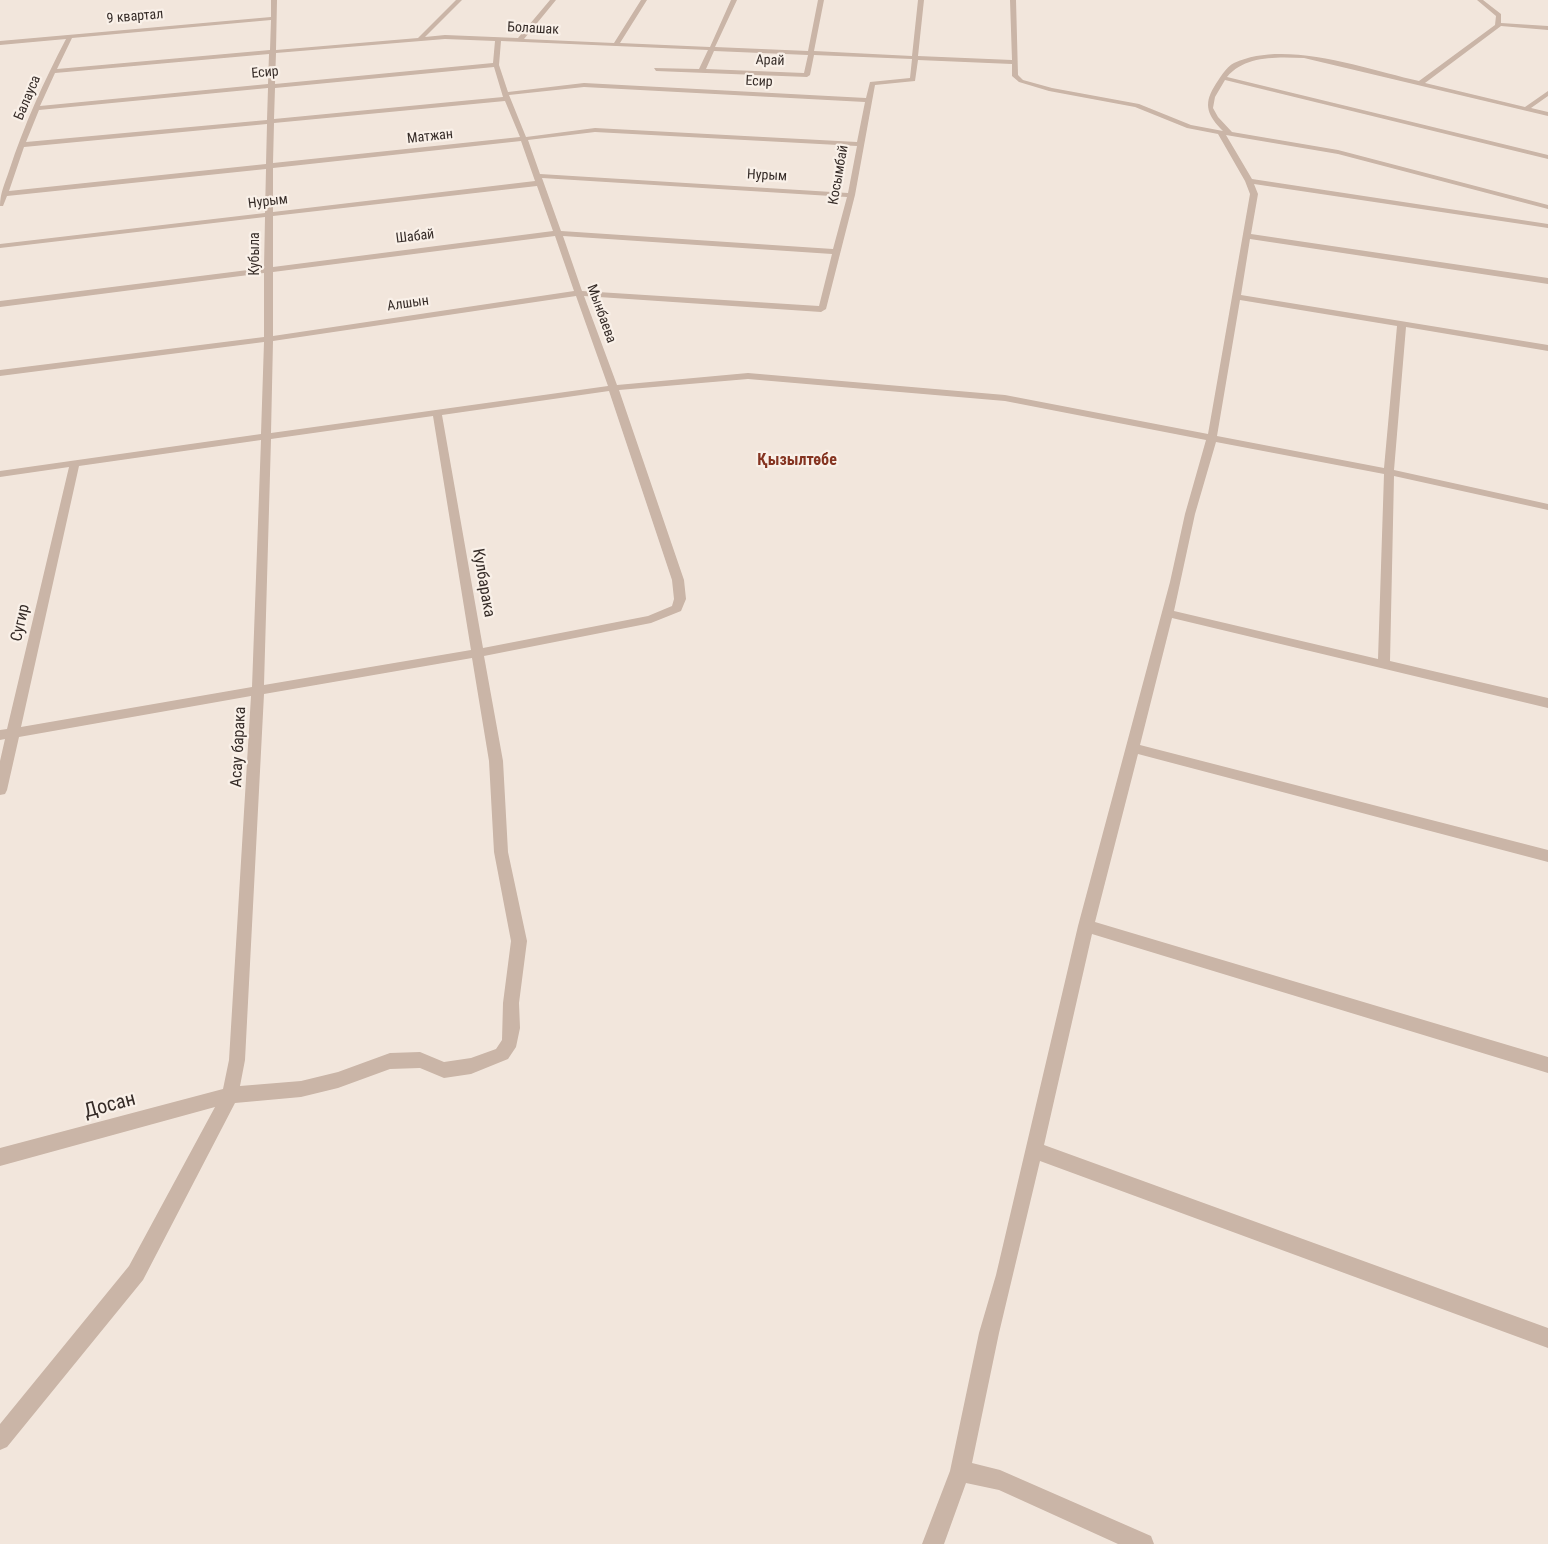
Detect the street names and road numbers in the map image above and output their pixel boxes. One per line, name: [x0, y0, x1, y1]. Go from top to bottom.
street label: 9 квартал: [106, 6, 164, 28]
street label: Болашак: [507, 19, 559, 39]
street label: Арай: [755, 52, 785, 70]
street label: Есир: [251, 63, 279, 83]
street label: Балауса: [11, 73, 45, 123]
street label: Есир: [745, 73, 773, 91]
street label: Матжан: [406, 126, 454, 148]
street label: Косымбай: [825, 144, 853, 206]
street label: Нурым: [747, 167, 787, 185]
street label: Нурым: [247, 191, 289, 213]
street label: Шабай: [395, 226, 435, 248]
street label: Кубыла: [247, 232, 263, 276]
street label: Мынбаева: [583, 282, 619, 346]
street label: Алшын: [386, 293, 430, 315]
street label: Кулбарака: [468, 547, 498, 619]
street label: Сугир: [7, 602, 35, 644]
street label: Асау барака: [227, 706, 251, 788]
street label: Досан: [82, 1088, 138, 1124]

